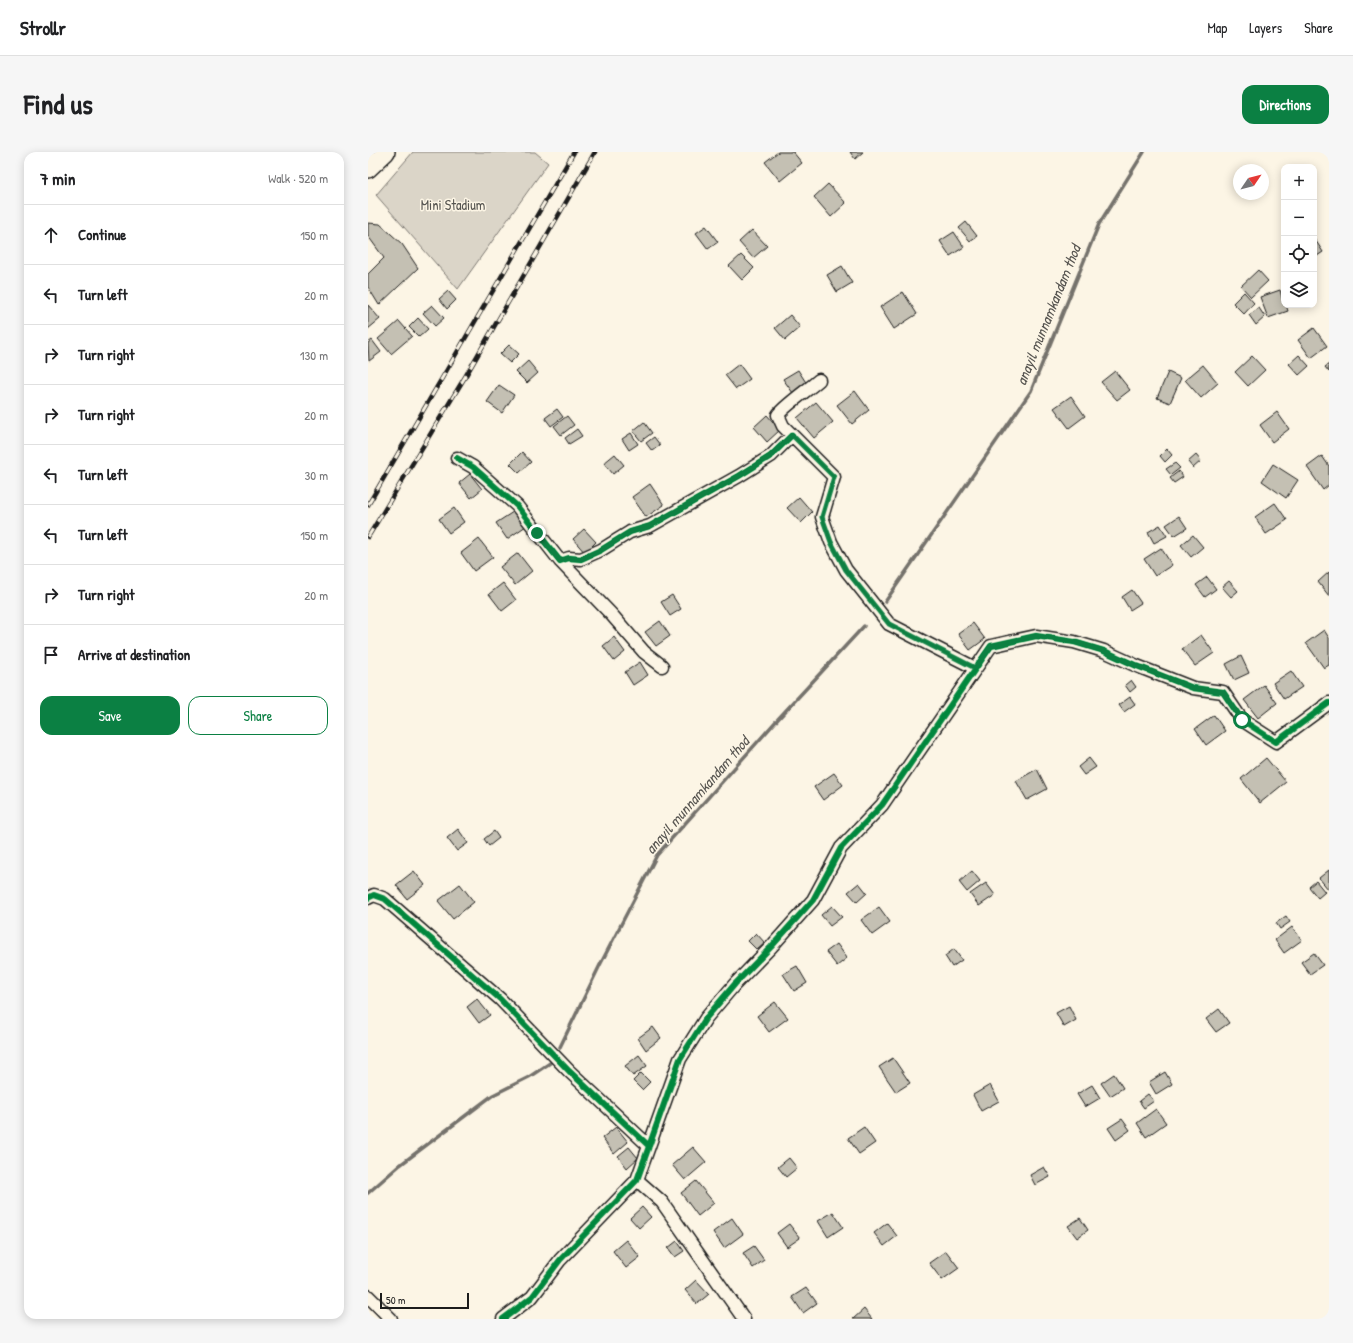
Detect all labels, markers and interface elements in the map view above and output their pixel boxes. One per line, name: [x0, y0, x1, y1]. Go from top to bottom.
text: Strollr: [20, 15, 66, 41]
text: Map: [1207, 18, 1227, 37]
text: Layers: [1249, 18, 1282, 37]
text: Share: [1304, 18, 1333, 37]
text: Find us: [24, 85, 93, 123]
button: Directions: [1242, 85, 1329, 124]
north arrow: [1233, 164, 1269, 200]
map controls: [1281, 164, 1317, 308]
button: +: [1281, 164, 1317, 200]
text: 7 min: [40, 167, 75, 190]
text: Walk · 520 m: [268, 169, 328, 187]
park label: Mini Stadium: [421, 195, 485, 214]
button: −: [1281, 200, 1317, 236]
icon: ahead: [40, 224, 62, 246]
text: Continue: [78, 224, 126, 245]
text: 150 m: [300, 226, 328, 244]
button: locate: [1281, 236, 1317, 272]
water label: anayil munnamkandam thod: [1010, 240, 1086, 388]
button: layers: [1281, 272, 1317, 308]
icon: left: [40, 284, 62, 306]
text: Turn left: [78, 284, 128, 305]
text: 20 m: [304, 286, 328, 304]
icon: right: [40, 344, 62, 366]
text: Turn right: [78, 344, 134, 365]
text: 130 m: [300, 346, 328, 364]
icon: right: [40, 404, 62, 426]
text: Turn right: [78, 404, 134, 425]
text: 20 m: [304, 406, 328, 424]
icon: left: [40, 464, 62, 486]
text: Turn left: [78, 464, 128, 485]
text: 30 m: [305, 466, 328, 484]
icon: left: [40, 524, 62, 546]
text: Turn left: [78, 524, 128, 545]
route end: [528, 524, 546, 542]
text: 150 m: [300, 526, 328, 544]
icon: right: [40, 584, 62, 606]
text: Turn right: [78, 584, 134, 605]
text: 20 m: [304, 586, 328, 604]
icon: arrive: [40, 644, 62, 666]
text: Arrive at destination: [78, 644, 190, 665]
button: Save: [40, 696, 180, 735]
button: Share: [188, 696, 328, 735]
route start: [1233, 711, 1251, 729]
water label: anayil munnamkandam thod: [640, 730, 755, 858]
scale bar: [380, 1291, 469, 1310]
text: 50 m: [386, 1293, 406, 1307]

